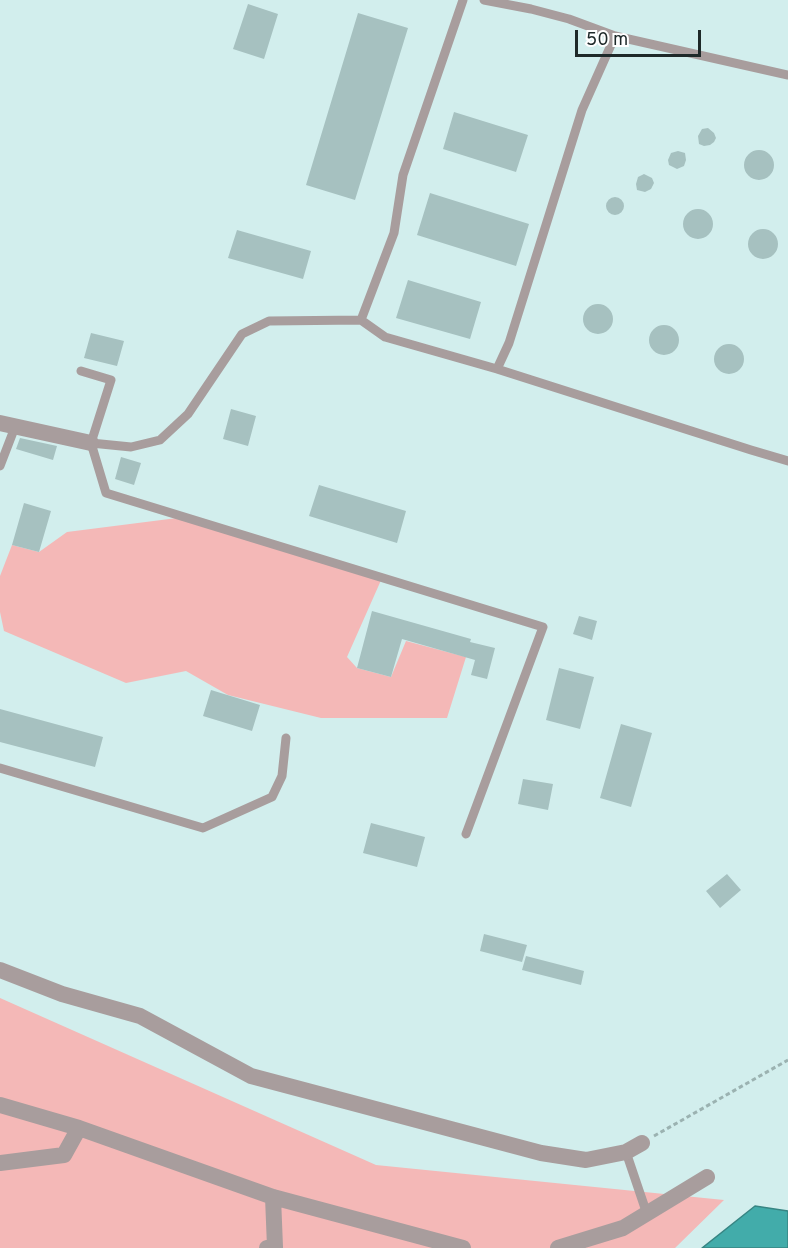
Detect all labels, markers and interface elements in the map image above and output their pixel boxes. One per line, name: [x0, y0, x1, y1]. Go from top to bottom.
scale bar: [578, 18, 704, 56]
text: 50 m: [586, 29, 628, 52]

